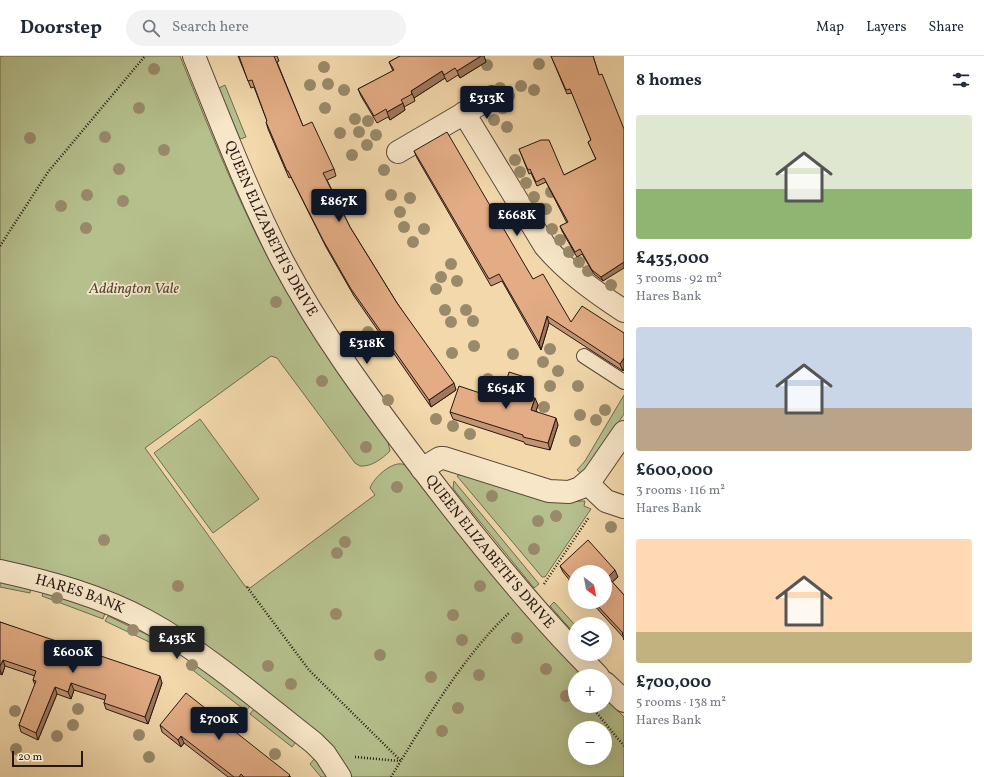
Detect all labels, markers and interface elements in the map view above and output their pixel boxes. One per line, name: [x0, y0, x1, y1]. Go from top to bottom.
search box: [126, 10, 406, 46]
text: Doorstep: [20, 15, 102, 41]
icon: search: [140, 17, 162, 39]
text: Search here: [172, 17, 249, 38]
text: Map: [816, 18, 844, 37]
text: Layers: [866, 18, 906, 37]
text: Share: [928, 18, 964, 37]
text: 8 homes: [636, 69, 702, 92]
icon: filters: [950, 69, 972, 91]
pin: £313K: [459, 86, 515, 120]
text: £313K: [469, 90, 505, 108]
street label: QUEEN ELIZABETH'S DRIVE: [219, 137, 323, 321]
icon: home: [768, 141, 840, 213]
pin: £867K: [311, 189, 367, 223]
text: £867K: [320, 193, 358, 211]
pin: £668K: [489, 203, 545, 237]
text: £668K: [498, 207, 536, 225]
text: £435,000: [636, 247, 709, 270]
text: 3 rooms · 92 m²: [636, 270, 722, 288]
park label: Addington Vale: [88, 279, 180, 300]
text: Hares Bank: [636, 288, 701, 306]
pin: £318K: [339, 331, 395, 365]
text: £318K: [349, 335, 385, 353]
icon: home: [768, 353, 840, 425]
pin: £654K: [478, 376, 534, 410]
text: £654K: [487, 380, 525, 398]
text: £600,000: [636, 459, 713, 482]
street label: QUEEN ELIZABETH'S DRIVE: [420, 470, 559, 634]
text: 3 rooms · 116 m²: [636, 482, 725, 500]
text: Hares Bank: [636, 500, 701, 518]
north arrow: [568, 565, 612, 609]
map controls: [568, 565, 612, 765]
icon: home: [768, 565, 840, 637]
street label: HARES BANK: [33, 569, 128, 619]
button: layers: [568, 617, 612, 661]
pin: £435K: [149, 626, 205, 660]
text: £435K: [158, 630, 196, 648]
pin: £600K: [45, 640, 101, 674]
text: £600K: [53, 644, 93, 662]
button: +: [568, 669, 612, 713]
text: £700,000: [636, 671, 711, 694]
text: 5 rooms · 138 m²: [636, 694, 726, 712]
pin: £700K: [191, 707, 247, 741]
text: £700K: [200, 711, 238, 729]
text: Hares Bank: [636, 712, 701, 730]
button: −: [568, 721, 612, 765]
scale bar: [12, 749, 83, 768]
text: 20 m: [18, 750, 42, 765]

